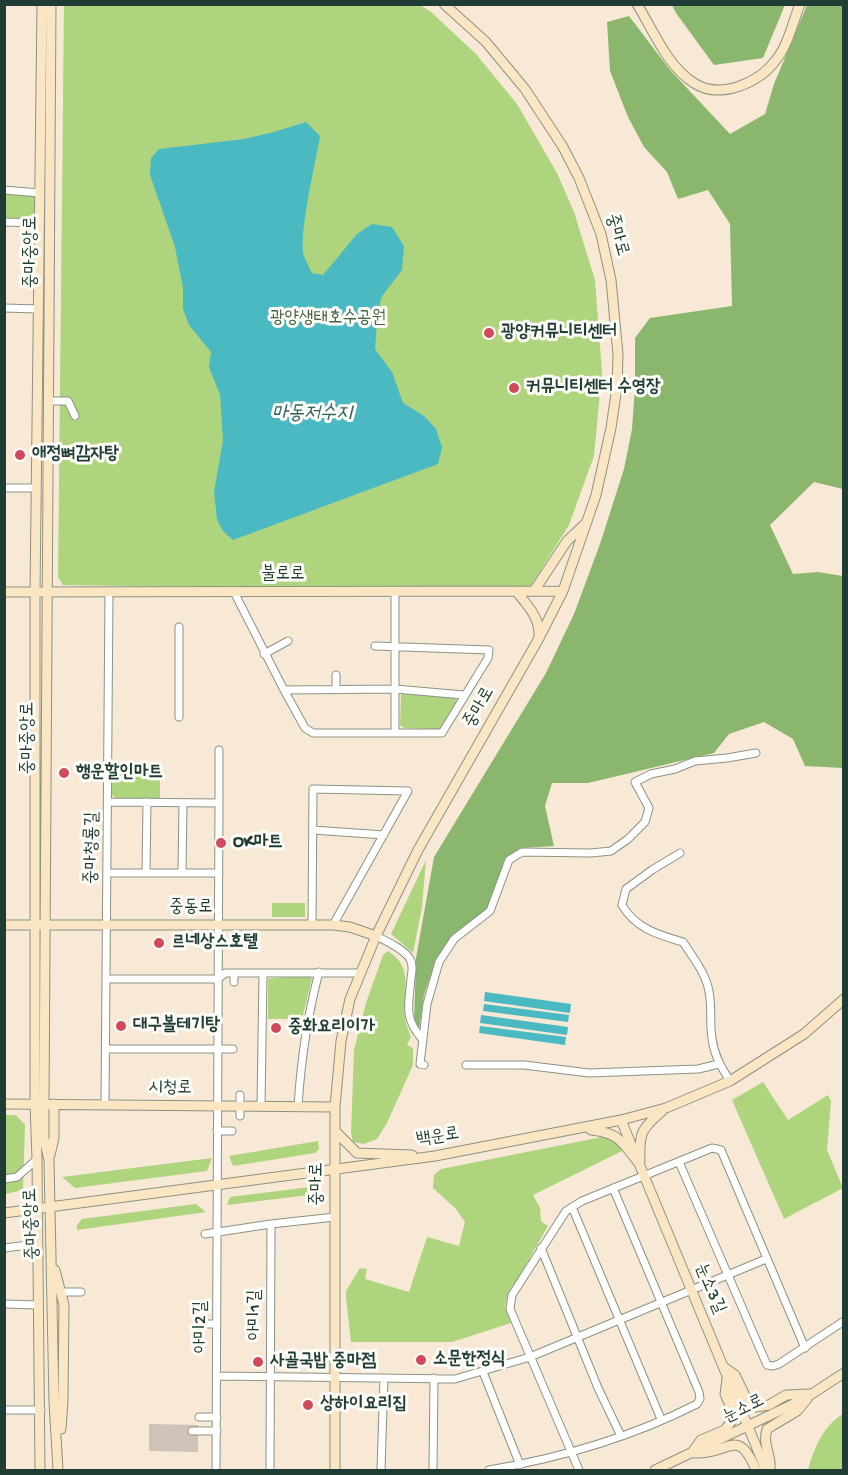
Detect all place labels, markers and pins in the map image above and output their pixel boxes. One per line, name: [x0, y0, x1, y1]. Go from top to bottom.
place label: 광양커뮤니티센터: [501, 322, 617, 344]
marker: 광양커뮤니티센터: [482, 326, 496, 340]
place label: 커뮤니티센터 수영장: [526, 377, 661, 399]
marker: 커뮤니티센터 수영장: [507, 381, 521, 395]
place label: 애정뼈감자탕: [32, 444, 119, 466]
marker: 애정뼈감자탕: [13, 448, 27, 462]
place label: 행운할인마트: [76, 762, 163, 784]
marker: 행운할인마트: [57, 766, 71, 780]
place label: OK마트: [233, 832, 283, 854]
marker: OK마트: [214, 836, 228, 850]
place label: 르네상스호텔: [171, 932, 258, 954]
marker: 르네상스호텔: [152, 936, 166, 950]
place label: 대구볼테기탕: [133, 1015, 220, 1037]
place label: 중화요리이가: [288, 1017, 375, 1039]
marker: 대구볼테기탕: [114, 1019, 128, 1033]
marker: 중화요리이가: [269, 1021, 283, 1035]
place label: 소문한정식: [433, 1349, 505, 1371]
place label: 사골국밥 중마점: [270, 1351, 376, 1373]
marker: 소문한정식: [414, 1353, 428, 1367]
marker: 사골국밥 중마점: [251, 1355, 265, 1369]
place label: 상하이요리집: [320, 1394, 407, 1416]
marker: 상하이요리집: [301, 1398, 315, 1412]

